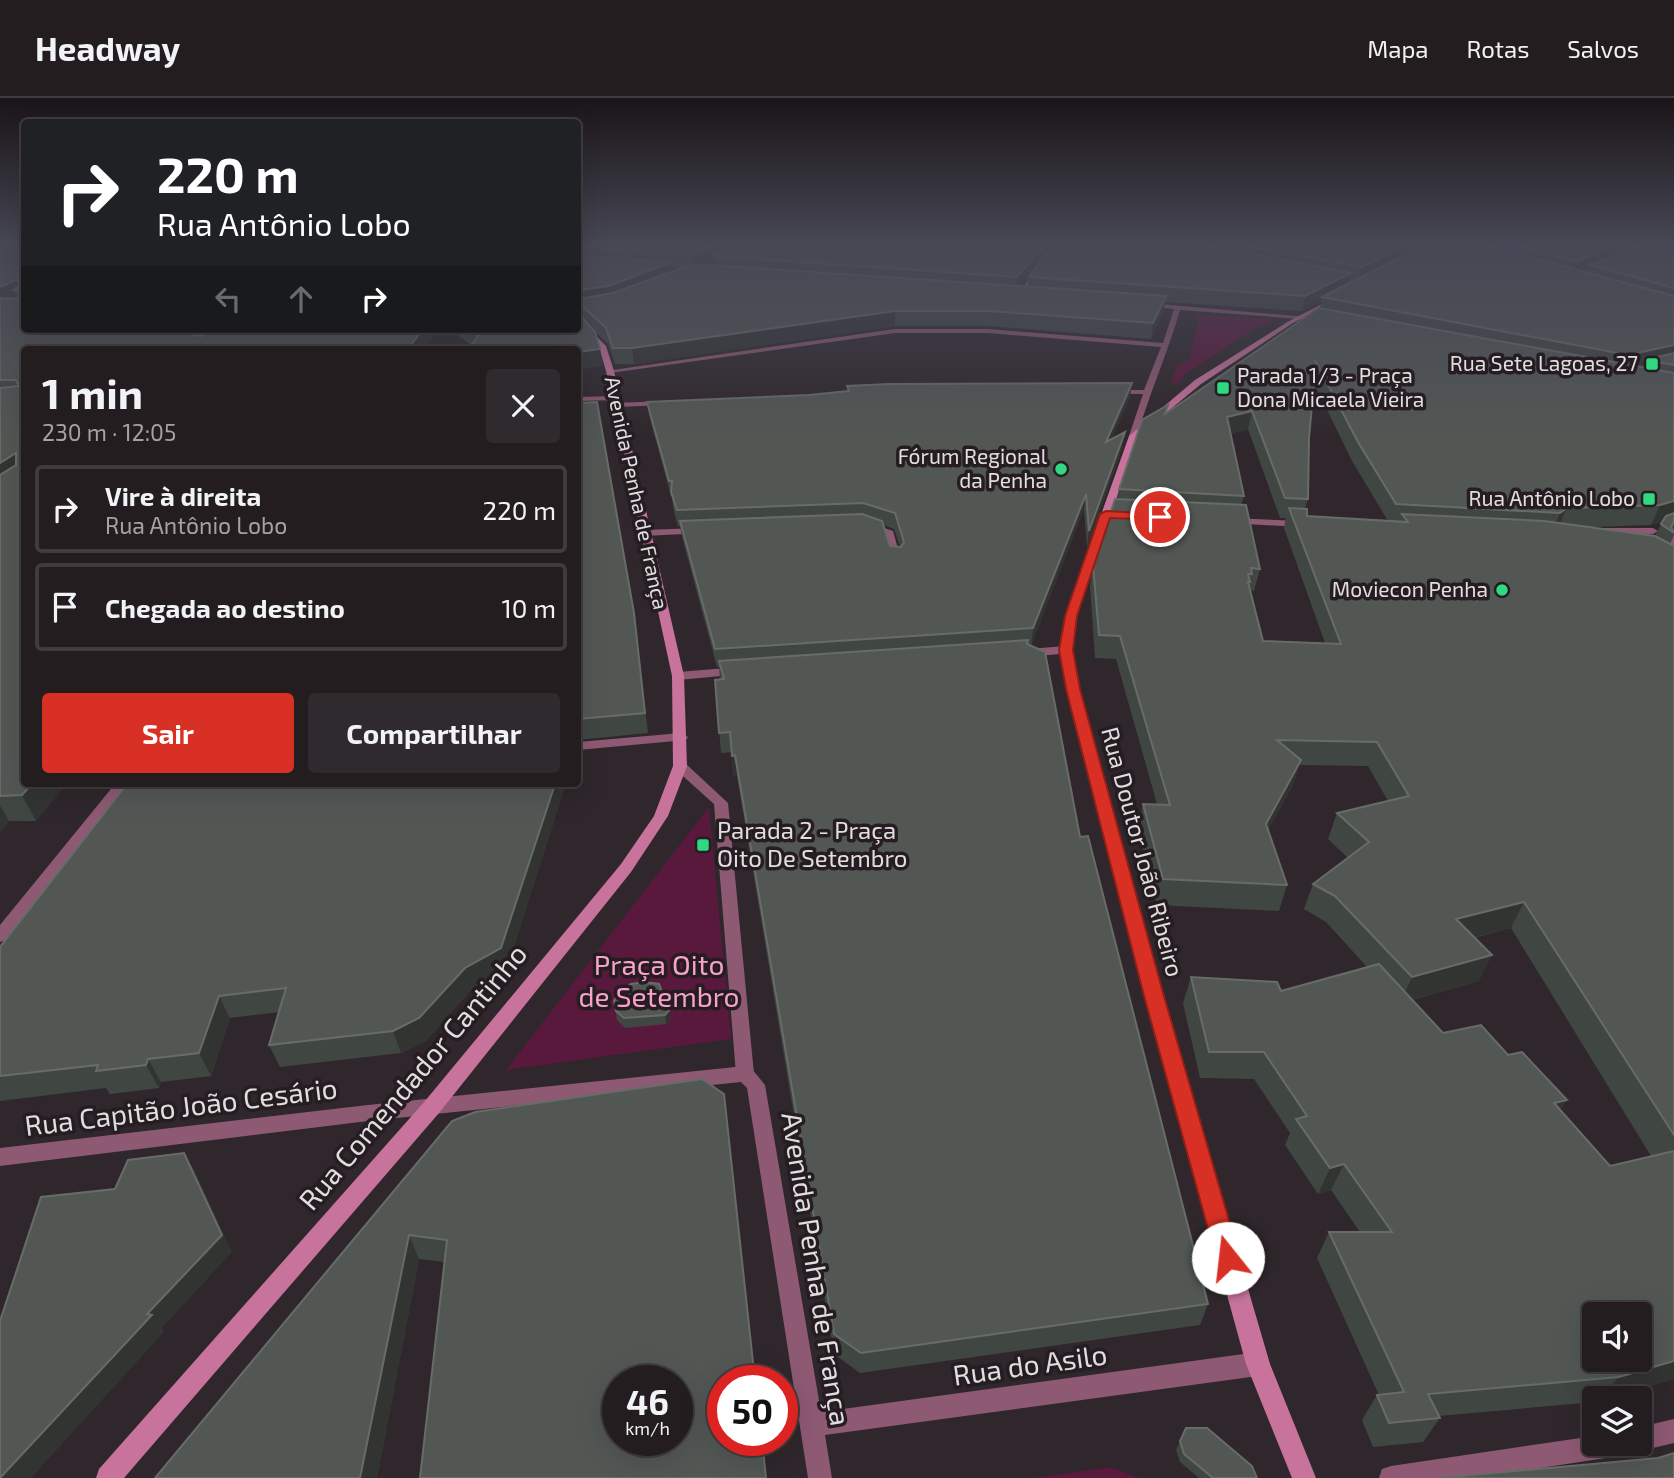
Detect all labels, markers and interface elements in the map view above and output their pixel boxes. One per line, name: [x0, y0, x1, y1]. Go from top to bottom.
text: Headway: [35, 28, 180, 68]
text: Mapa: [1367, 34, 1429, 63]
text: Rotas: [1467, 34, 1529, 63]
text: Salvos: [1567, 34, 1639, 63]
text: 220 m: [157, 144, 299, 203]
icon: right: [42, 147, 133, 238]
text: Rua Antônio Lobo: [157, 204, 411, 242]
icon: left: [209, 280, 247, 318]
icon: ahead: [282, 280, 320, 318]
icon: right: [355, 280, 393, 318]
place label: Rua Sete Lagoas, 27: [1450, 350, 1638, 375]
marker: Rua Sete Lagoas, 27: [1644, 356, 1660, 372]
place label: Parada 1/3 - Praça Dona Micaela Vieira: [1237, 362, 1424, 411]
text: 1 min: [42, 367, 143, 417]
button: close: [486, 369, 560, 443]
street label: Avenida Penha de França: [599, 374, 674, 612]
marker: Parada 1/3 - Praça Dona Micaela Vieira: [1215, 380, 1231, 396]
text: 230 m · 12:05: [42, 418, 176, 446]
place label: Fórum Regional da Penha: [898, 443, 1048, 492]
marker: Fórum Regional da Penha: [1053, 461, 1069, 477]
text: Vire à direita: [105, 480, 261, 511]
place label: Rua Antônio Lobo: [1469, 485, 1635, 510]
pin: [1130, 487, 1190, 547]
icon: right: [46, 490, 84, 528]
marker: Rua Antônio Lobo: [1641, 491, 1657, 507]
text: 220 m: [483, 494, 556, 525]
icon: arrive: [1141, 498, 1179, 536]
text: Rua Antônio Lobo: [105, 511, 287, 539]
place label: Moviecon Penha: [1332, 576, 1488, 601]
marker: Moviecon Penha: [1494, 582, 1510, 598]
icon: arrive: [46, 588, 84, 626]
text: Chegada ao destino: [105, 592, 345, 623]
text: 10 m: [501, 592, 556, 623]
button: Sair: [42, 693, 294, 773]
button: Compartilhar: [308, 693, 560, 773]
street label: Rua Doutor João Ribeiro: [1096, 724, 1191, 980]
place label: Parada 2 - Praça Oito De Setembro: [717, 815, 907, 872]
marker: Parada 2 - Praça Oito De Setembro: [695, 837, 711, 853]
street label: Rua Comendador Cantinho: [291, 937, 533, 1216]
park label: Praça Oito de Setembro: [578, 947, 740, 1013]
street label: Rua Capitão João Cesário: [23, 1070, 339, 1142]
street label: Avenida Penha de França: [774, 1110, 859, 1428]
position arrow: [1191, 1221, 1265, 1295]
map controls: [1582, 1302, 1652, 1456]
button: sound: [1582, 1302, 1652, 1372]
street label: Rua do Asilo: [951, 1336, 1109, 1392]
speed limit sign: 50: [707, 1365, 798, 1456]
text: 46: [626, 1380, 669, 1422]
button: layers: [1582, 1386, 1652, 1456]
text: km/h: [625, 1417, 670, 1439]

